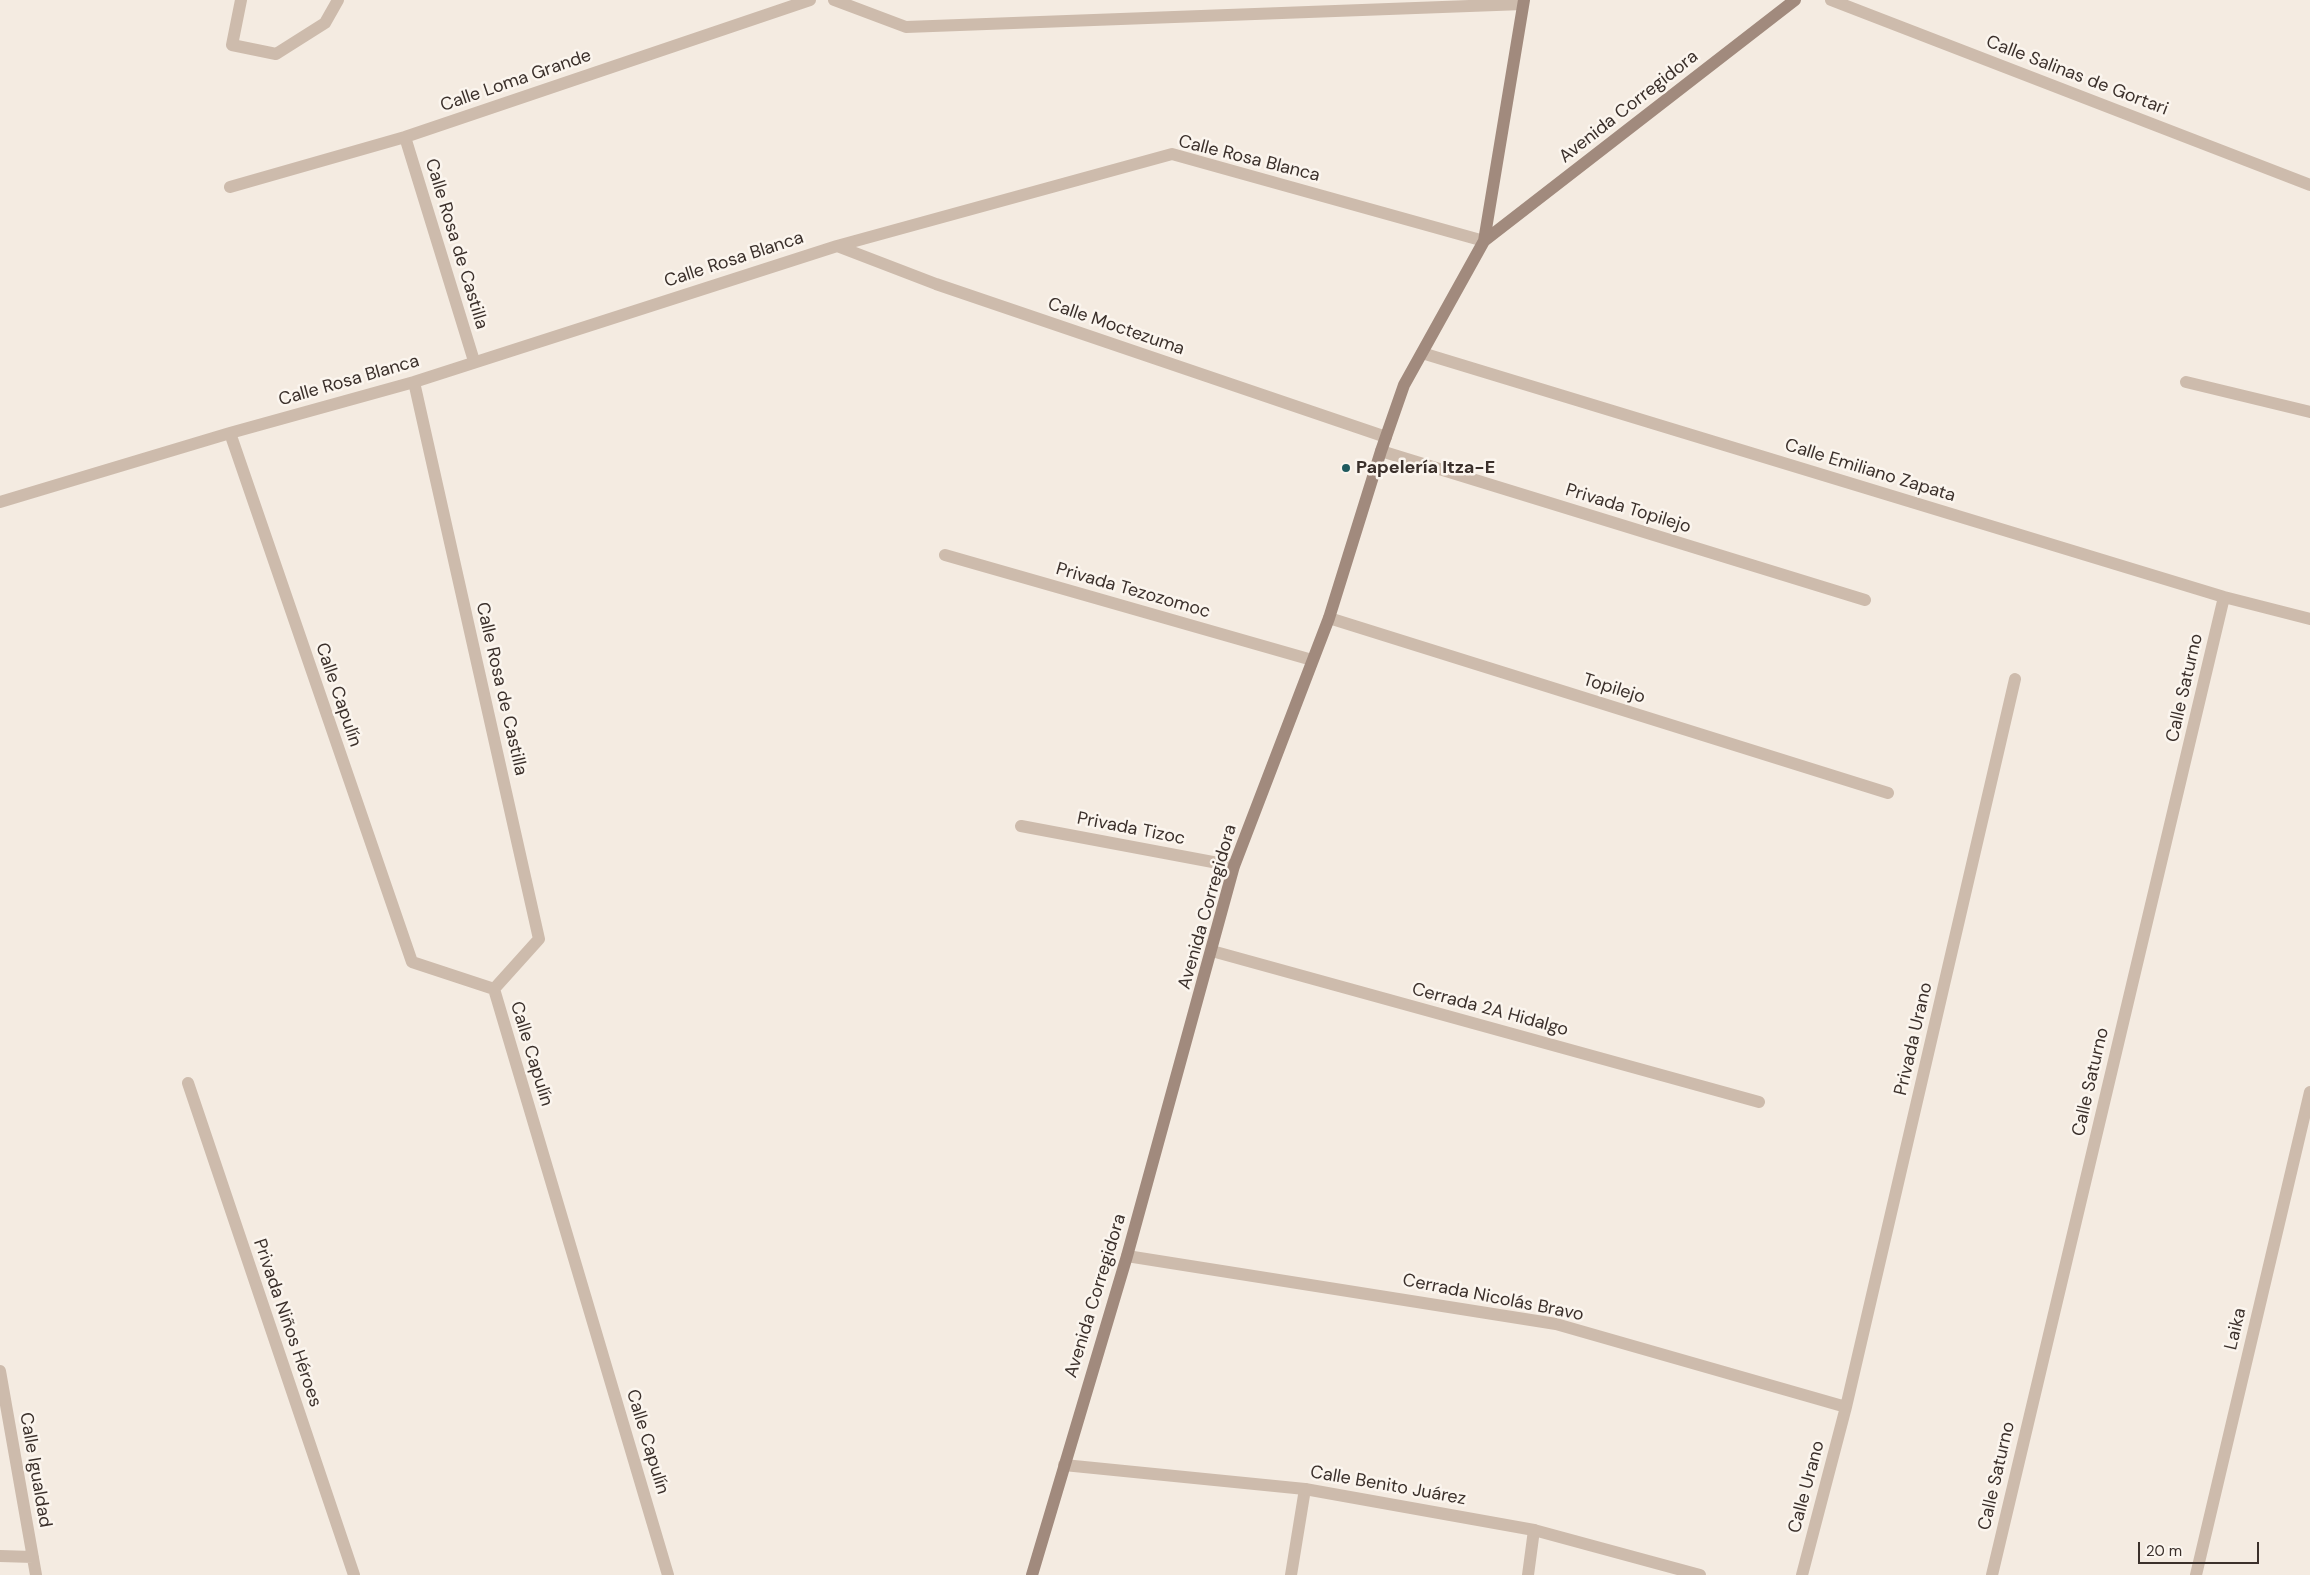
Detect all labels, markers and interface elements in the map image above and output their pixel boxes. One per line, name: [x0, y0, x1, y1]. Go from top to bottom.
street label: Calle Salinas de Gortari: [1983, 31, 2171, 121]
street label: Calle Loma Grande: [438, 45, 594, 117]
street label: Avenida Corregidora: [1555, 46, 1703, 168]
street label: Calle Rosa Blanca: [1176, 131, 1322, 187]
street label: Calle Rosa de Castilla: [420, 156, 492, 332]
street label: Calle Rosa Blanca: [662, 227, 806, 293]
street label: Calle Moctezuma: [1045, 294, 1187, 360]
street label: Calle Rosa Blanca: [276, 351, 422, 411]
street label: Calle Emiliano Zapata: [1782, 435, 1958, 507]
place label: Papelería Itza-E: [1356, 457, 1495, 479]
marker: Papelería Itza-E: [1340, 462, 1352, 474]
street label: Privada Topilejo: [1563, 480, 1693, 538]
street label: Privada Tezozomoc: [1053, 559, 1213, 623]
street label: Calle Rosa de Castilla: [471, 600, 531, 778]
street label: Calle Saturno: [2162, 632, 2208, 744]
street label: Calle Capulín: [310, 640, 366, 750]
street label: Topilejo: [1580, 669, 1648, 709]
street label: Privada Tizoc: [1075, 808, 1187, 850]
street label: Avenida Corregidora: [1174, 822, 1242, 992]
street label: Cerrada 2A Hidalgo: [1409, 979, 1571, 1041]
street label: Privada Urano: [1891, 980, 1937, 1098]
street label: Calle Capulín: [505, 999, 557, 1109]
street label: Calle Saturno: [2068, 1026, 2114, 1138]
street label: Avenida Corregidora: [1061, 1211, 1131, 1381]
street label: Privada Niños Héroes: [248, 1236, 326, 1410]
street label: Cerrada Nicolás Bravo: [1401, 1270, 1585, 1326]
street label: Laika: [2221, 1306, 2251, 1352]
street label: Calle Capulín: [621, 1387, 673, 1497]
street label: Calle Igualdad: [14, 1411, 56, 1529]
street label: Calle Saturno: [1974, 1420, 2020, 1532]
street label: Calle Urano: [1784, 1438, 1830, 1536]
street label: Calle Benito Juárez: [1309, 1462, 1467, 1510]
scale bar: [2140, 1532, 2261, 1564]
text: 20 m: [2146, 1541, 2182, 1561]

